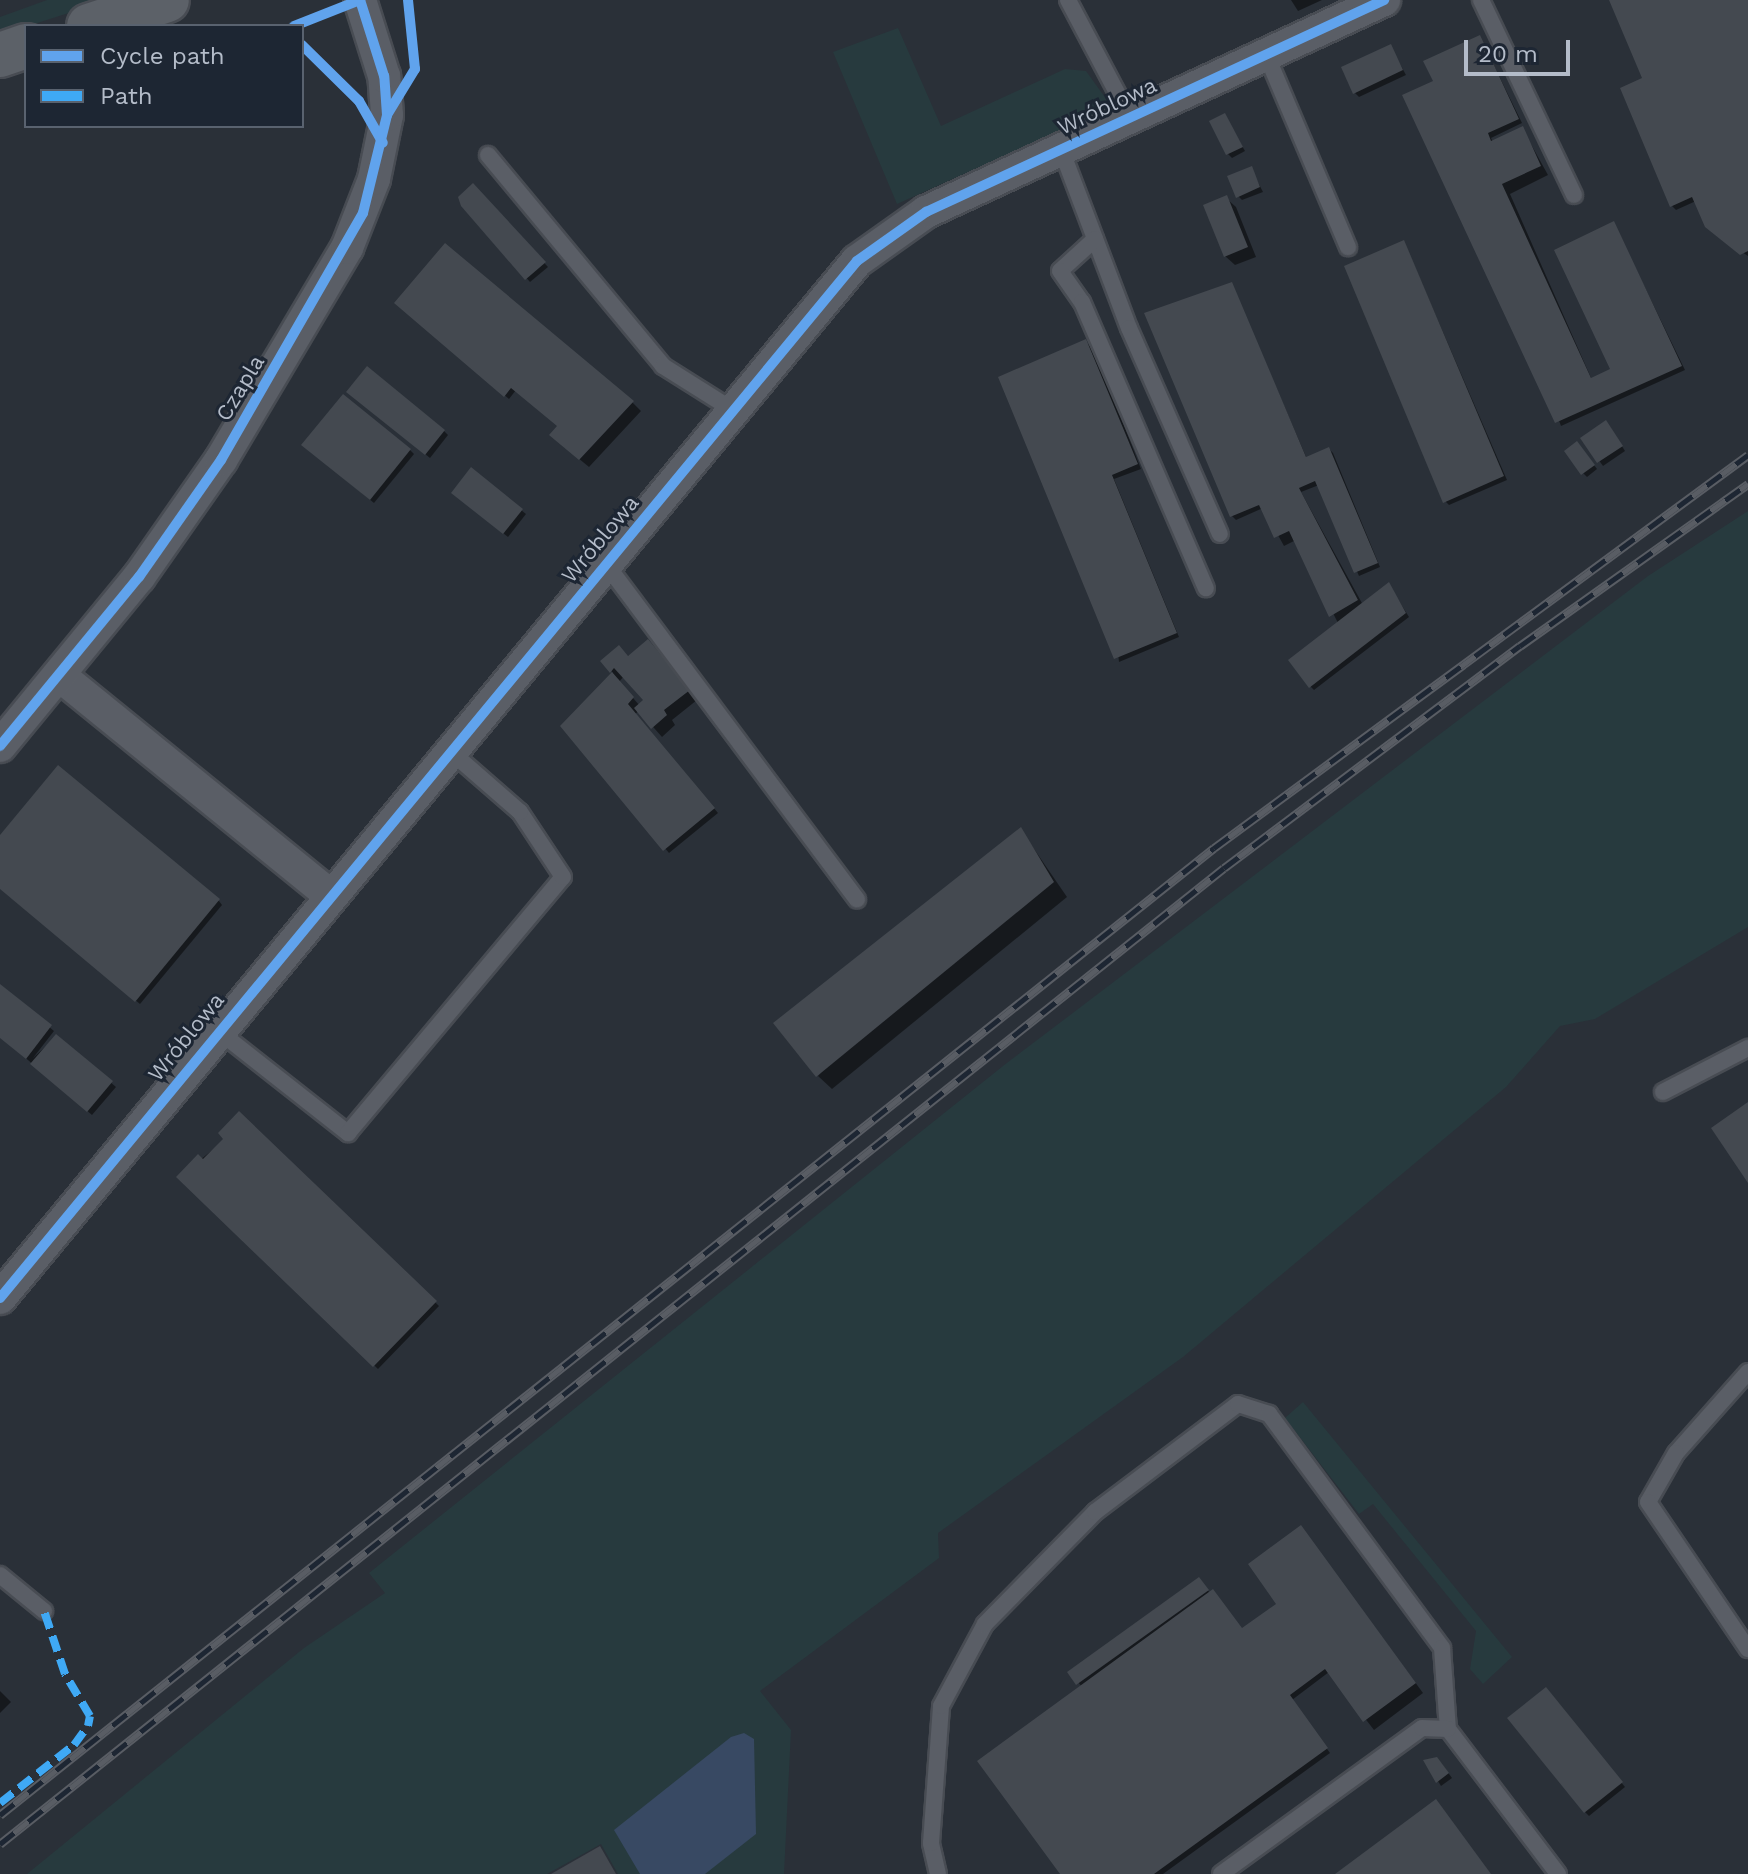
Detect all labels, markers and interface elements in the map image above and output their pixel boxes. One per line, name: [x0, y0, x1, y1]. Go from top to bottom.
legend: [24, 24, 304, 128]
scale bar: [1468, 24, 1574, 74]
text: 20 m: [1478, 40, 1538, 68]
text: Cycle path: [100, 42, 225, 70]
street label: Wróblowa: [1053, 72, 1161, 140]
text: Path: [100, 82, 153, 110]
street label: Czapla: [210, 350, 270, 426]
street label: Wróblowa: [556, 490, 644, 588]
street label: Wróblowa: [142, 987, 230, 1087]

